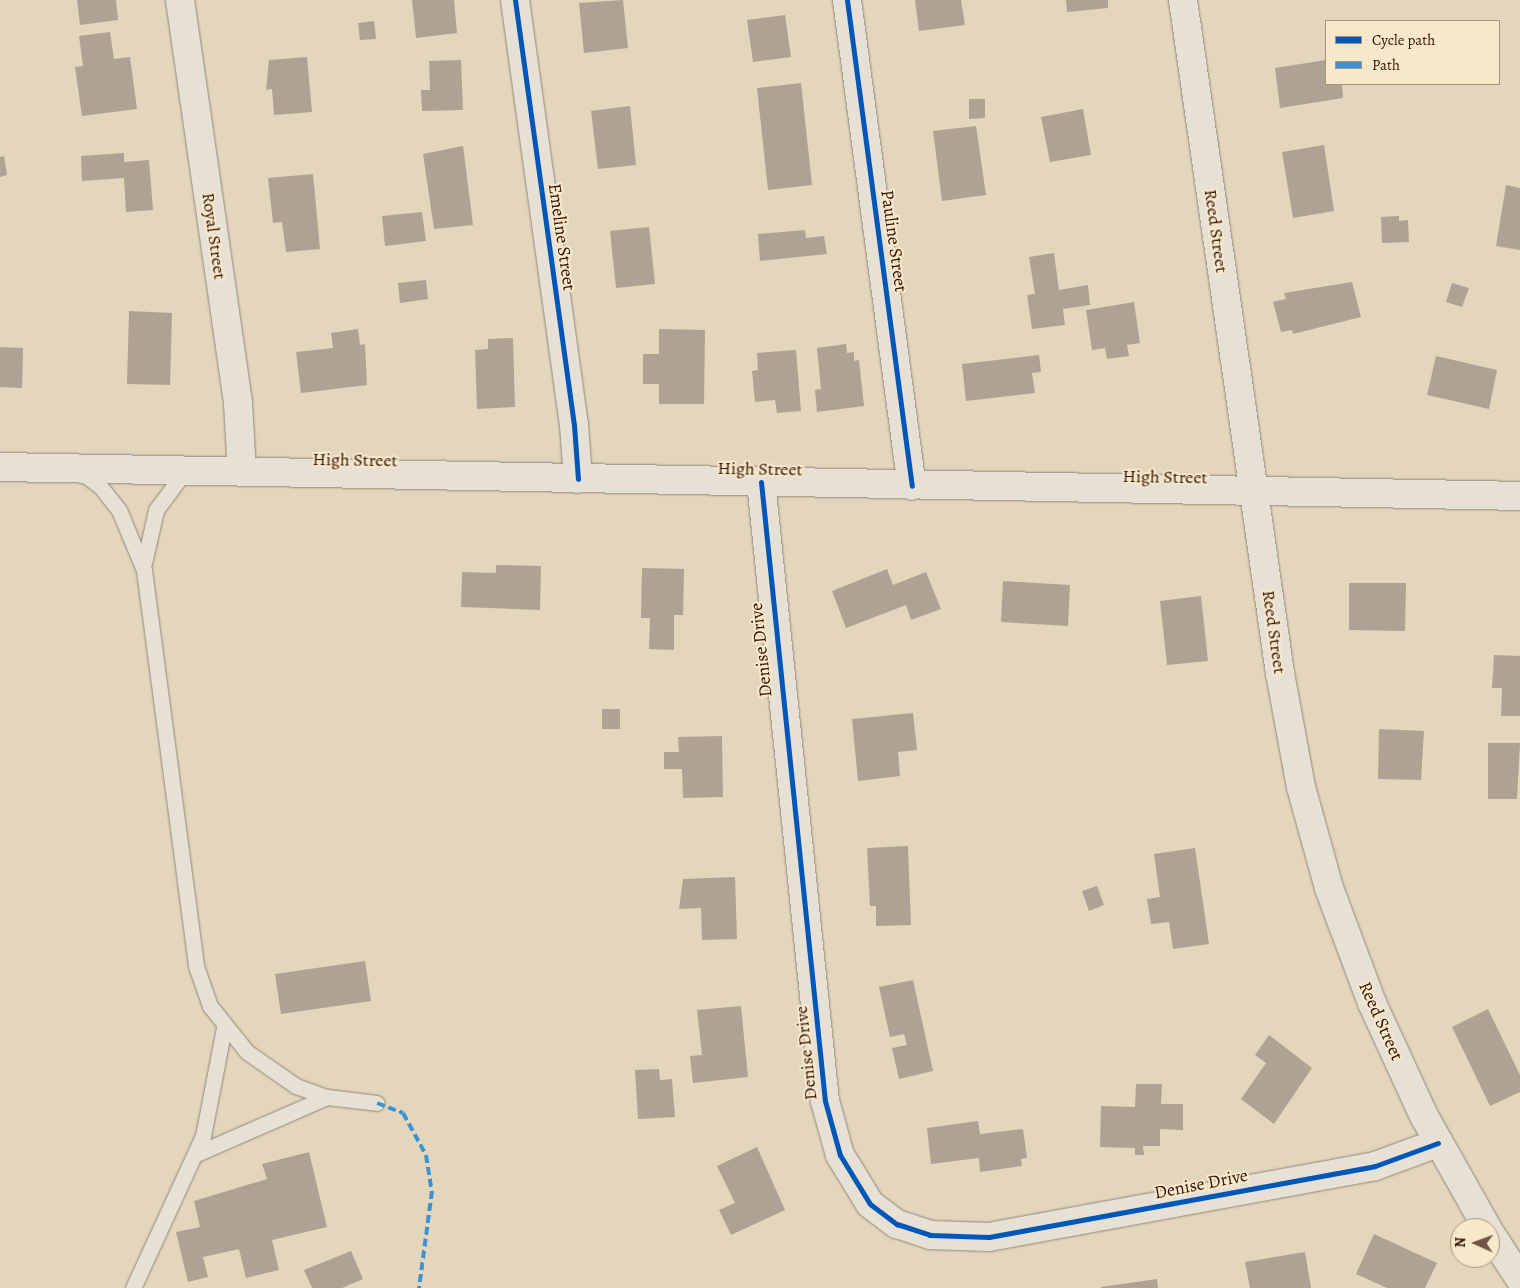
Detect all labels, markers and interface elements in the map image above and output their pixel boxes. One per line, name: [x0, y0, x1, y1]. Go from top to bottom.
legend: [1325, 20, 1500, 85]
text: Cycle path: [1372, 30, 1435, 50]
text: Path: [1372, 55, 1400, 75]
street label: Emeline Street: [544, 182, 580, 292]
street label: Reed Street: [1199, 188, 1233, 274]
street label: Pauline Street: [876, 189, 912, 293]
street label: Royal Street: [197, 191, 231, 281]
street label: High Street: [312, 448, 398, 472]
street label: High Street: [717, 457, 803, 481]
street label: High Street: [1122, 465, 1208, 489]
street label: Reed Street: [1257, 589, 1291, 675]
street label: Denise Drive: [745, 602, 777, 698]
street label: Reed Street: [1354, 978, 1408, 1064]
street label: Denise Drive: [790, 1005, 822, 1101]
street label: Denise Drive: [1152, 1164, 1250, 1204]
north arrow: [1450, 1218, 1500, 1268]
text: N: [1451, 1237, 1470, 1248]

